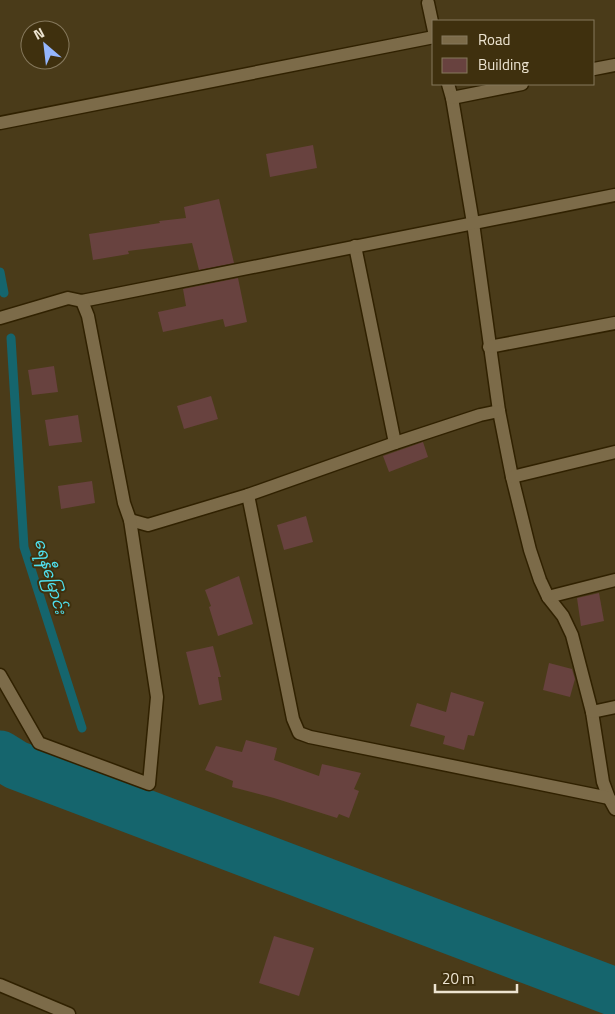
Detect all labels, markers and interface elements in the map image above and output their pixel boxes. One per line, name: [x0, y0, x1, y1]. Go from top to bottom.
north arrow: [20, 20, 70, 70]
legend: [432, 20, 595, 85]
text: N: [29, 22, 48, 45]
text: Road: [478, 28, 510, 51]
text: Building: [478, 53, 529, 76]
water label: ရေနီမြောင်း: [27, 535, 74, 619]
scale bar: [435, 962, 518, 994]
text: 20 m: [442, 967, 475, 990]

